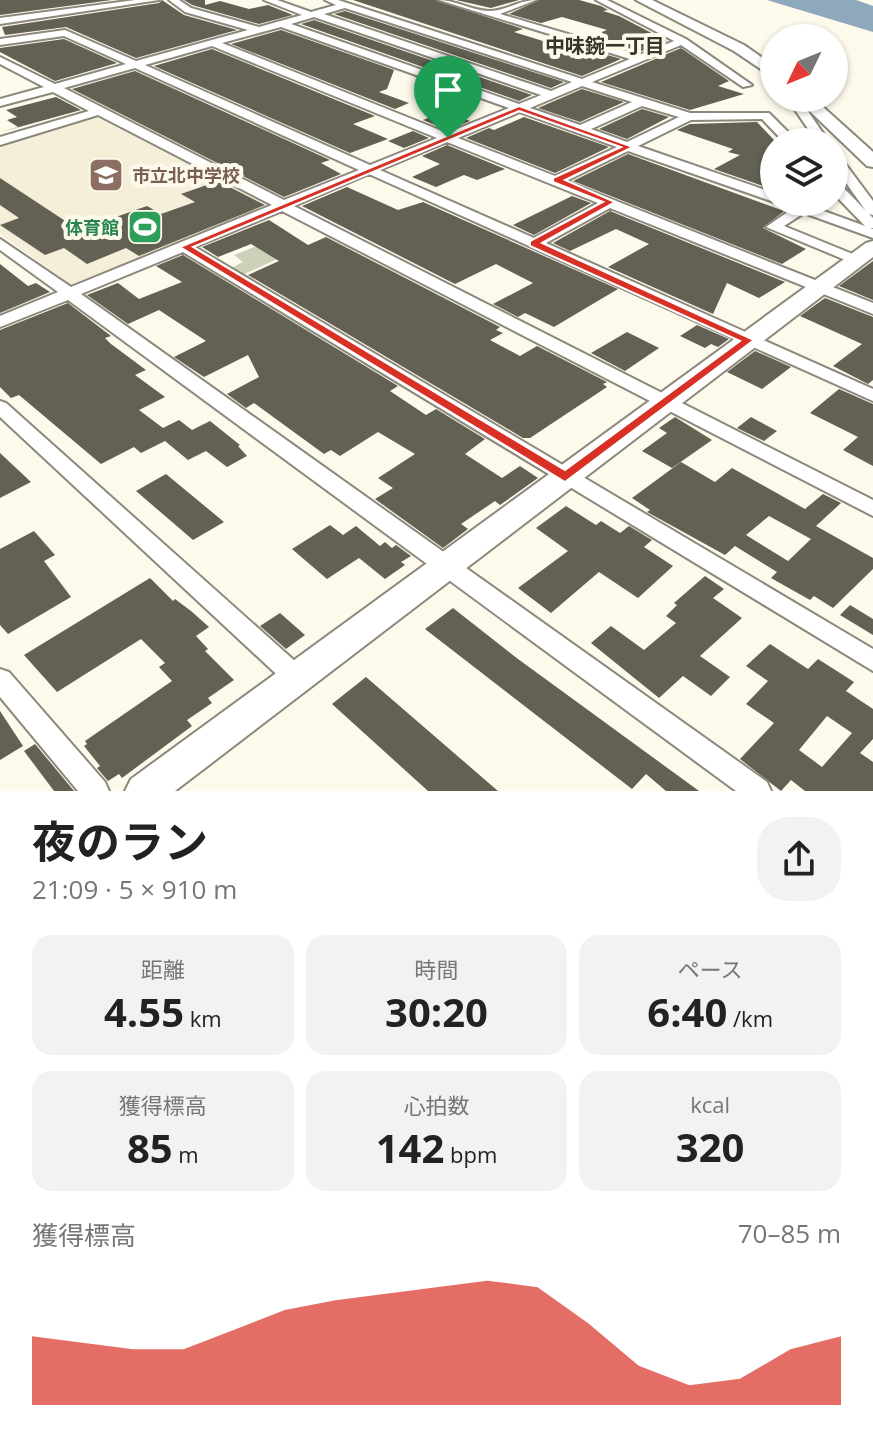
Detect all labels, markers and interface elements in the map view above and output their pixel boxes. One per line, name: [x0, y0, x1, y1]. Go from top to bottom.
north arrow: [760, 24, 848, 112]
map controls: [760, 24, 848, 216]
district label: 中味鋺一丁目: [545, 32, 665, 59]
pin: [414, 56, 482, 138]
icon: arrive: [426, 68, 470, 112]
button: layers: [760, 128, 848, 216]
school or university icon: 市立北中学校: [87, 156, 125, 194]
place label: 市立北中学校: [132, 163, 240, 187]
sports icon: 体育館: [126, 208, 164, 246]
place label: 体育館: [65, 215, 119, 239]
text: 夜のラン: [32, 811, 208, 871]
button: share: [757, 817, 841, 901]
text: 21:09 · 5 × 910 m: [32, 871, 237, 907]
text: 距離: [141, 954, 185, 984]
text: 時間: [414, 954, 459, 984]
text: ペース: [678, 954, 743, 984]
text: 4.55: [104, 984, 184, 1039]
text: 30:20: [385, 984, 488, 1039]
text: 6:40: [647, 984, 727, 1039]
text: km: [184, 1003, 222, 1033]
text: /km: [727, 1003, 773, 1033]
text: kcal: [690, 1089, 730, 1119]
text: 獲得標高: [119, 1090, 207, 1120]
text: 心拍数: [403, 1090, 470, 1120]
text: 320: [676, 1119, 744, 1174]
text: 85: [127, 1120, 173, 1175]
text: 142: [376, 1120, 444, 1175]
text: m: [173, 1139, 199, 1169]
text: bpm: [444, 1139, 497, 1169]
text: 70–85 m: [738, 1215, 841, 1251]
text: 獲得標高: [32, 1217, 136, 1253]

